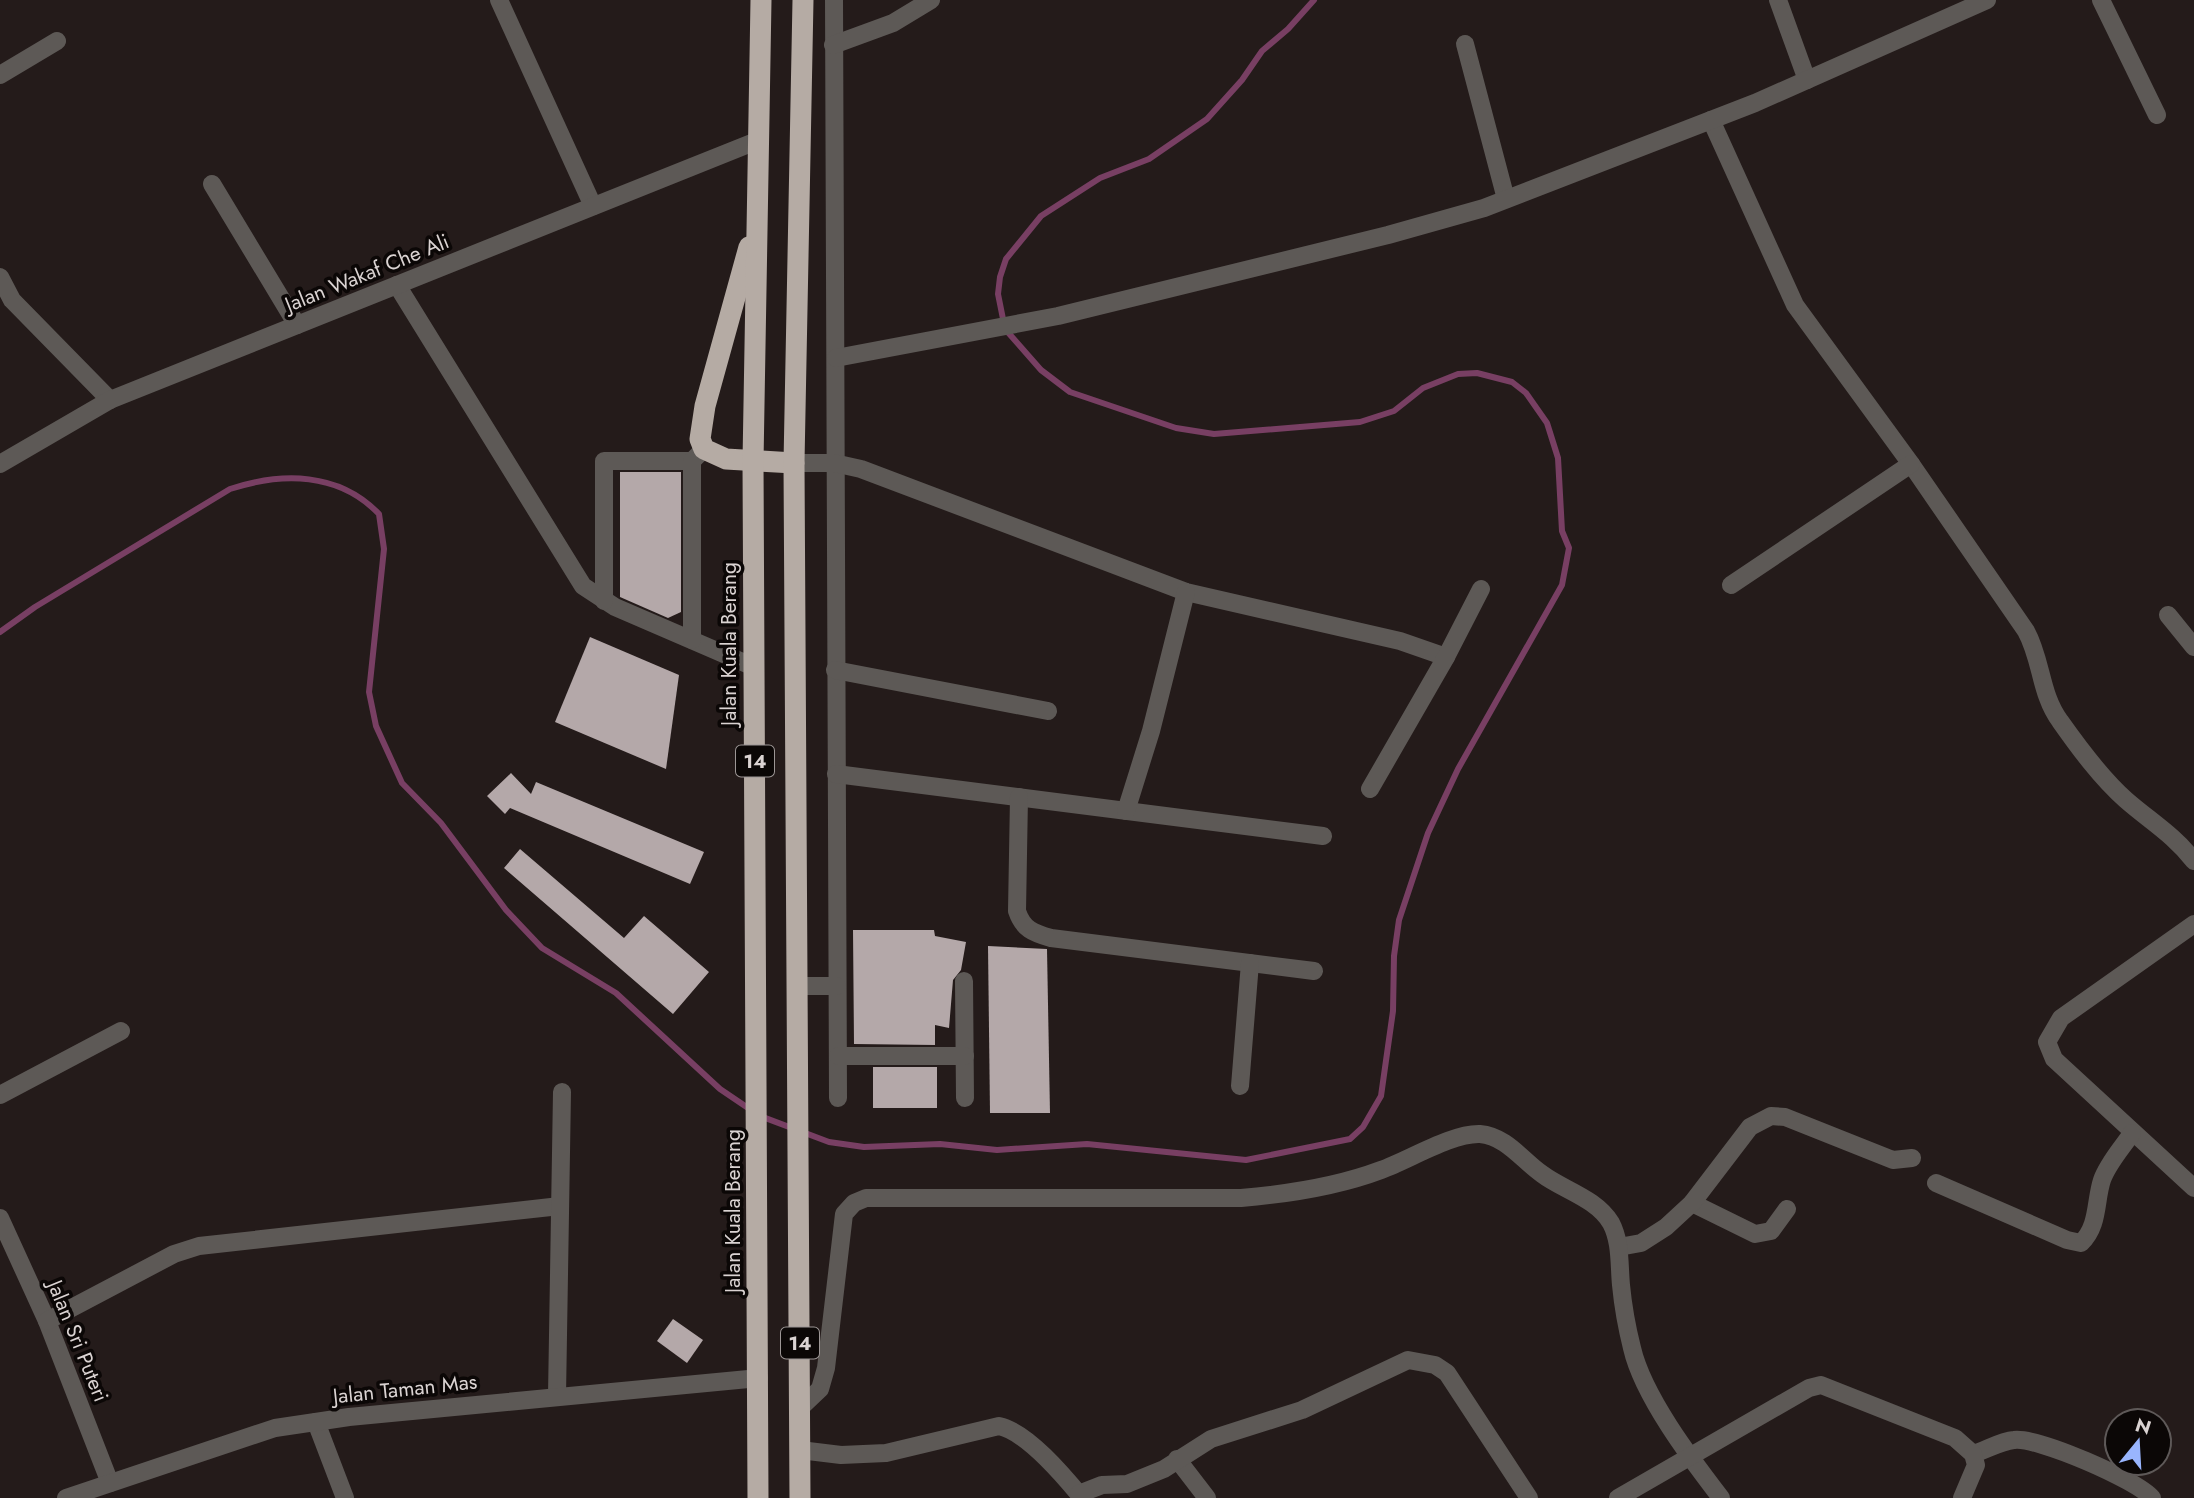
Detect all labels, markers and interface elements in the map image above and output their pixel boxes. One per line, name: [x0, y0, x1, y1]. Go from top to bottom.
street label: Jalan Wakaf Che Ali: [278, 226, 454, 321]
street label: Jalan Kuala Berang: [714, 562, 744, 729]
road number: 14: [736, 746, 774, 776]
street label: Jalan Kuala Berang: [718, 1129, 748, 1296]
street label: Jalan Sri Puteri: [39, 1273, 116, 1406]
road number: 14: [781, 1328, 819, 1358]
street label: Jalan Taman Mas: [329, 1367, 478, 1412]
north arrow: [2103, 1407, 2173, 1477]
text: N: [2132, 1411, 2154, 1441]

